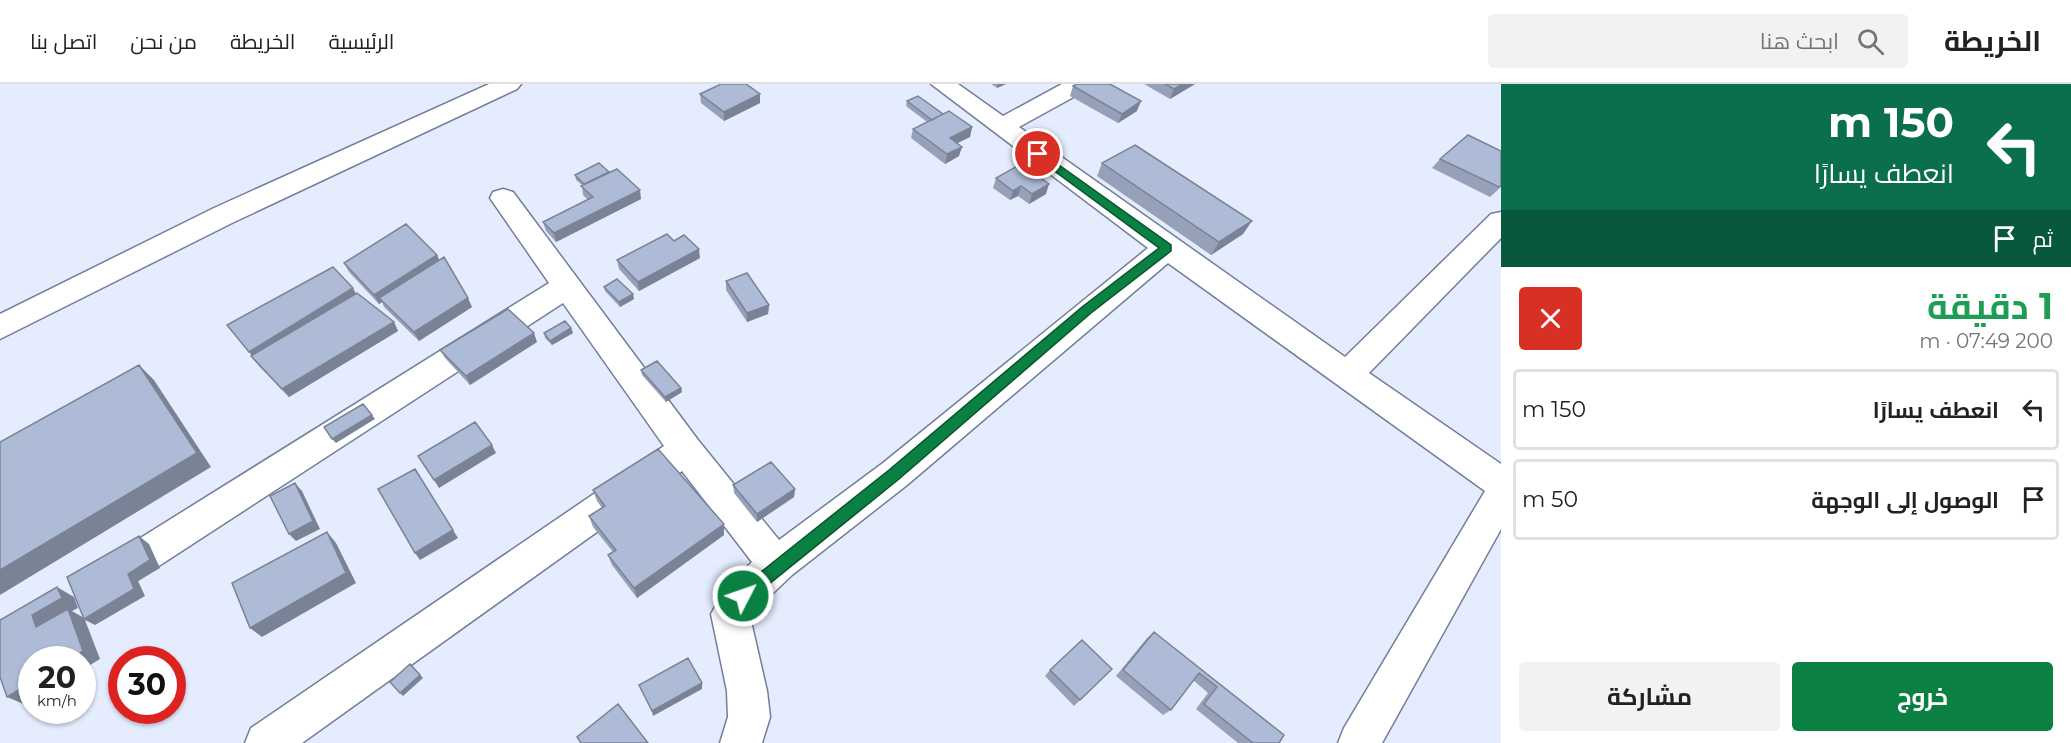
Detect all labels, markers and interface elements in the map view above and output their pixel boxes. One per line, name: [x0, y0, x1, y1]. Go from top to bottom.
search box: [1488, 14, 1908, 68]
text: الخريطة: [1944, 24, 2041, 58]
icon: search: [1854, 25, 1887, 58]
text: ابحث هنا: [1760, 28, 1839, 55]
text: اتصل بنا: [30, 29, 97, 54]
text: من نحن: [130, 29, 197, 54]
text: الخريطة: [230, 29, 296, 54]
text: الرئيسية: [329, 29, 394, 54]
text: 150 m: [1828, 96, 1954, 148]
icon: left: [1975, 108, 2053, 186]
pin: [1012, 128, 1063, 179]
icon: arrive: [1021, 137, 1054, 170]
text: انعطف يسارًا: [1814, 157, 1954, 190]
icon: arrive: [1988, 222, 2021, 255]
text: ثم: [2033, 226, 2053, 253]
text: 1 دقيقة: [1927, 284, 2053, 328]
button: close: [1519, 287, 1582, 350]
text: 200 m · 07:49: [1919, 329, 2053, 353]
icon: left: [2017, 393, 2050, 426]
text: 150 m: [1522, 396, 1586, 423]
text: انعطف يسارًا: [1873, 397, 1999, 424]
icon: arrive: [2017, 483, 2050, 516]
text: 50 m: [1522, 486, 1578, 513]
text: الوصول إلى الوجهة: [1811, 487, 1999, 514]
position arrow: [711, 564, 775, 628]
speed limit sign: 30: [108, 646, 186, 724]
text: 20: [38, 659, 76, 696]
button: مشاركة: [1519, 662, 1780, 731]
button: خروج: [1792, 662, 2053, 731]
text: km/h: [37, 691, 77, 710]

